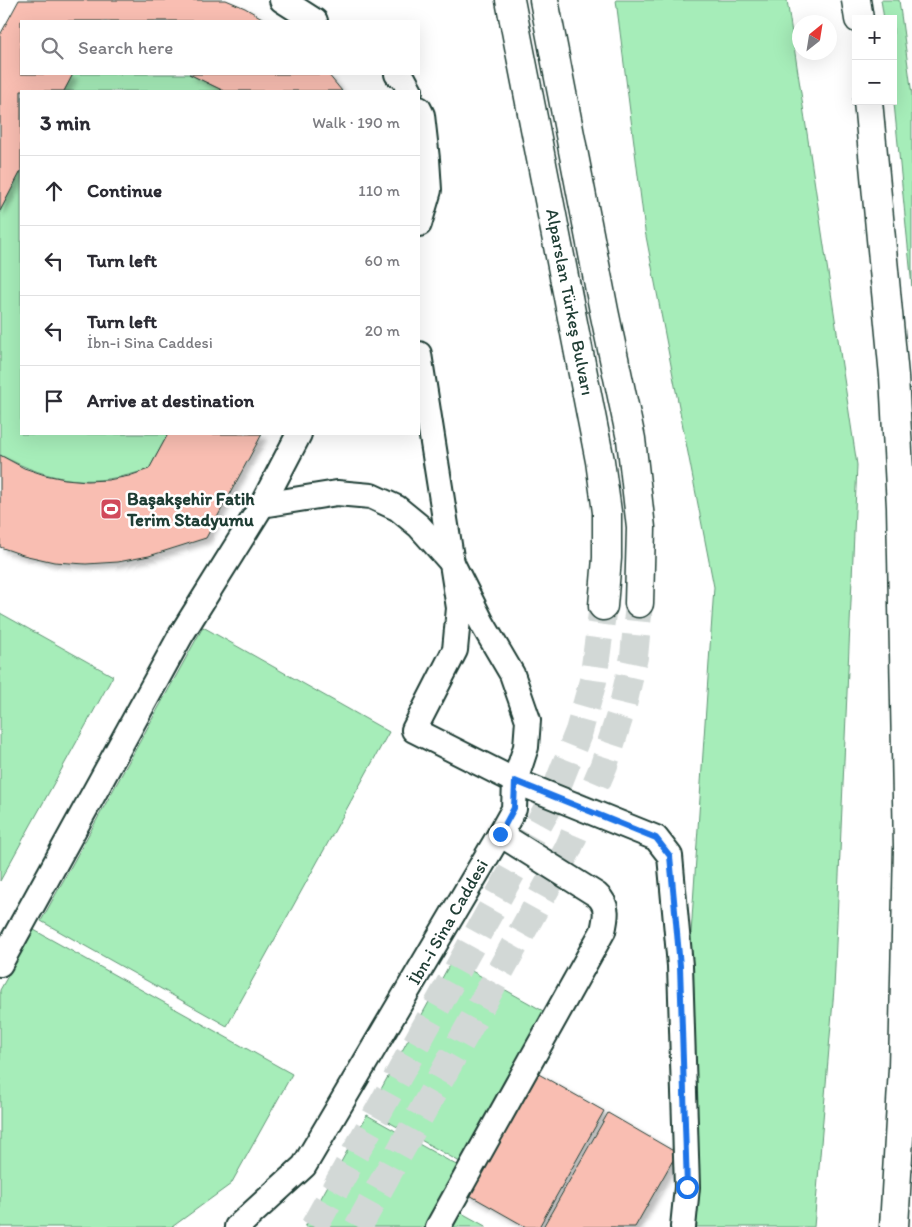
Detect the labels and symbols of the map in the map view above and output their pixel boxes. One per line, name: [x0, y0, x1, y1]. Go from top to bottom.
north arrow: [792, 15, 837, 60]
street label: Alparslan Türkeş Bulvarı: [541, 207, 599, 397]
place label: Başakşehir Fatih Terim Stadyumu: [126, 488, 255, 531]
sports icon: Başakşehir Fatih Terim Stadyumu: [99, 497, 123, 521]
route end: [489, 823, 512, 846]
street label: İbn-i Sina Caddesi: [403, 855, 493, 989]
route start: [676, 1176, 699, 1199]

